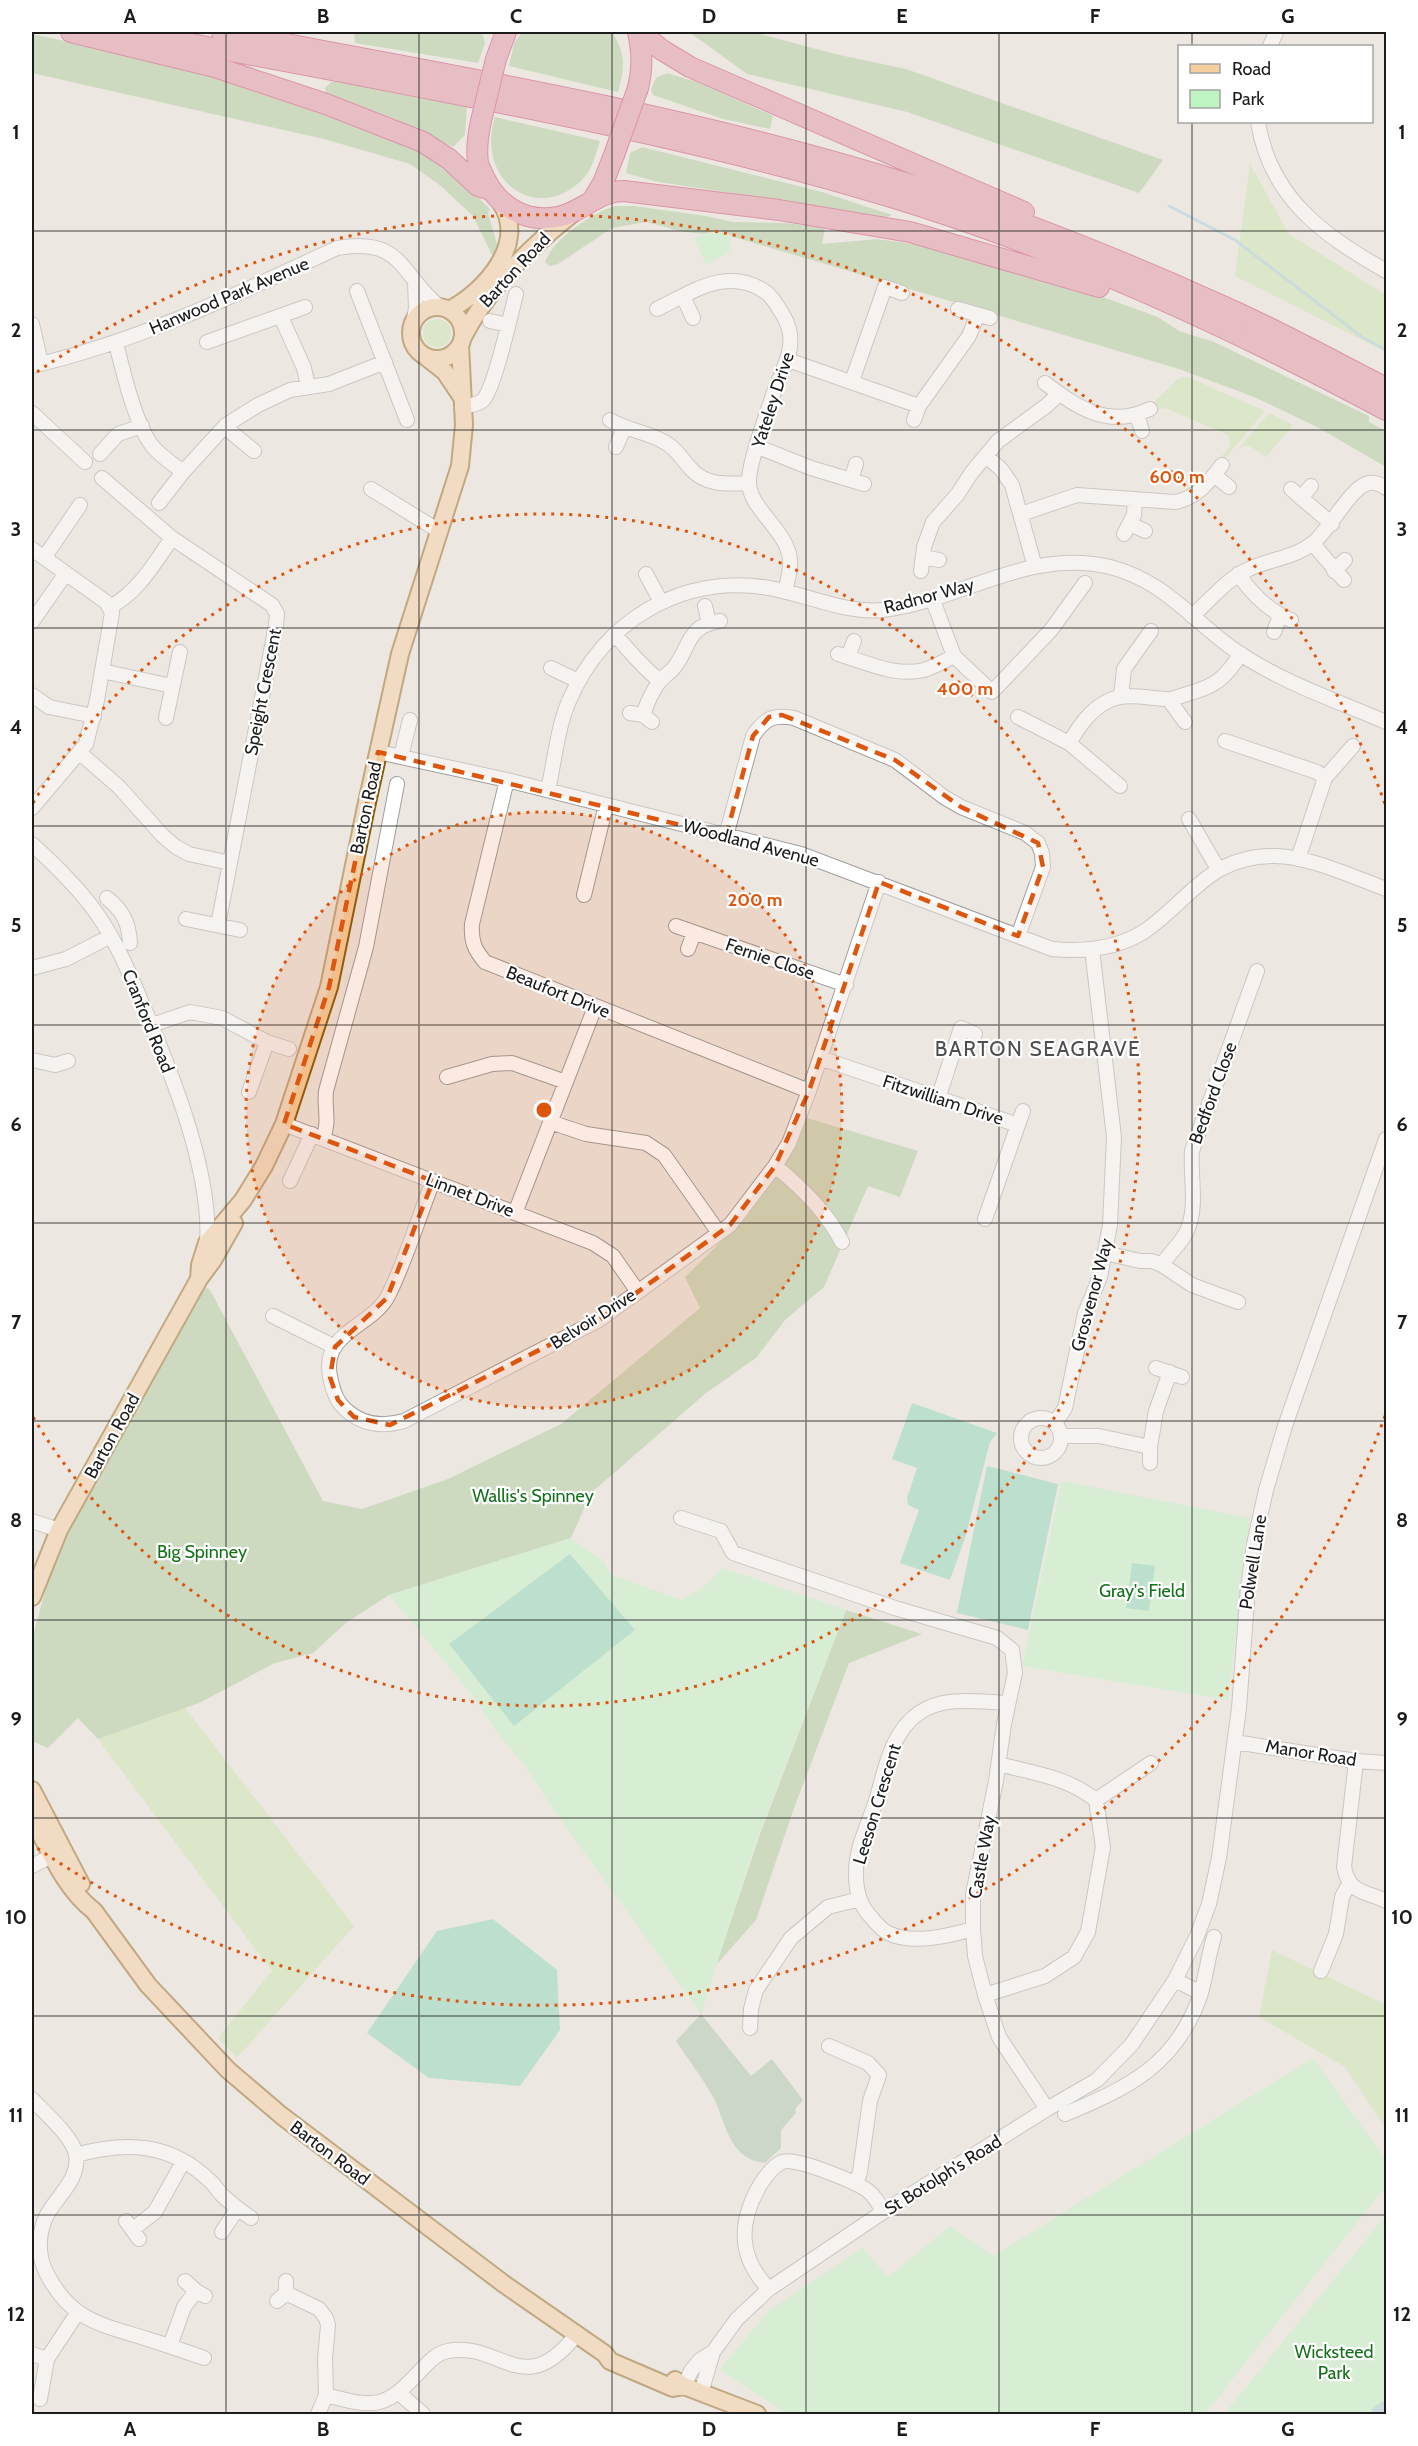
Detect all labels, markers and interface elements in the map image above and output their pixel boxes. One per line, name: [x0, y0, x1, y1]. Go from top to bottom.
text: A: [124, 4, 137, 28]
text: B: [317, 4, 329, 28]
text: C: [510, 4, 522, 28]
text: D: [702, 4, 716, 28]
text: E: [896, 4, 908, 28]
text: F: [1090, 4, 1101, 28]
text: G: [1281, 4, 1295, 28]
legend: [1178, 45, 1373, 123]
text: Road: [1232, 58, 1271, 80]
text: Park: [1232, 88, 1265, 110]
text: 1: [12, 120, 20, 144]
text: 1: [1398, 120, 1406, 144]
street label: Barton Road: [475, 228, 555, 312]
street label: Hanwood Park Avenue: [146, 252, 312, 340]
text: 2: [11, 318, 21, 342]
text: 2: [1397, 318, 1407, 342]
street label: Yateley Drive: [747, 349, 799, 452]
text: 600 m: [1149, 466, 1205, 488]
text: 3: [11, 517, 21, 541]
text: 3: [1397, 517, 1407, 541]
street label: Radnor Way: [881, 573, 977, 619]
street label: Speight Crescent: [240, 627, 286, 757]
text: 400 m: [937, 678, 993, 700]
text: 4: [10, 715, 22, 739]
text: 4: [1396, 715, 1408, 739]
street label: Barton Road: [345, 760, 387, 856]
street label: Woodland Avenue: [680, 814, 822, 872]
text: 200 m: [728, 889, 782, 911]
text: 5: [11, 913, 21, 937]
text: 5: [1397, 913, 1407, 937]
street label: Fernie Close: [723, 934, 817, 984]
street label: Beaufort Drive: [503, 961, 613, 1023]
street label: Cranford Road: [117, 966, 179, 1076]
district label: BARTON SEAGRAVE: [935, 1036, 1141, 1061]
street label: Bedford Close: [1184, 1039, 1242, 1147]
street label: Fitzwilliam Drive: [880, 1070, 1006, 1130]
centre of rings: [534, 1100, 554, 1120]
text: 6: [10, 1112, 22, 1136]
text: 6: [1396, 1112, 1408, 1136]
street label: Linnet Drive: [423, 1168, 517, 1222]
street label: Grosvenor Way: [1066, 1236, 1118, 1354]
street label: Belvoir Drive: [546, 1284, 640, 1354]
text: 7: [11, 1310, 22, 1334]
text: 7: [1397, 1310, 1408, 1334]
street label: Barton Road: [80, 1390, 144, 1482]
park label: Wallis's Spinney: [472, 1485, 594, 1507]
text: 8: [10, 1508, 22, 1532]
text: 8: [1396, 1508, 1408, 1532]
street label: Polwell Lane: [1235, 1513, 1271, 1611]
park label: Big Spinney: [157, 1541, 247, 1563]
park label: Gray's Field: [1099, 1580, 1185, 1602]
text: 9: [10, 1707, 22, 1731]
text: 9: [1396, 1707, 1408, 1731]
street label: Manor Road: [1264, 1735, 1358, 1771]
street label: Leeson Crescent: [848, 1741, 906, 1867]
street label: Castle Way: [964, 1814, 1000, 1900]
text: 10: [5, 1905, 27, 1929]
text: 10: [1391, 1905, 1413, 1929]
text: 11: [9, 2103, 23, 2127]
text: 11: [1395, 2103, 1409, 2127]
street label: Barton Road: [286, 2116, 374, 2190]
street label: St Botolph's Road: [880, 2130, 1006, 2220]
text: 12: [7, 2302, 25, 2326]
text: 12: [1393, 2302, 1411, 2326]
park label: Wicksteed Park: [1295, 2341, 1373, 2384]
text: A: [124, 2417, 137, 2441]
text: B: [317, 2417, 329, 2441]
text: C: [510, 2417, 522, 2441]
text: D: [702, 2417, 716, 2441]
text: E: [896, 2417, 908, 2441]
text: F: [1090, 2417, 1101, 2441]
text: G: [1281, 2417, 1295, 2441]

